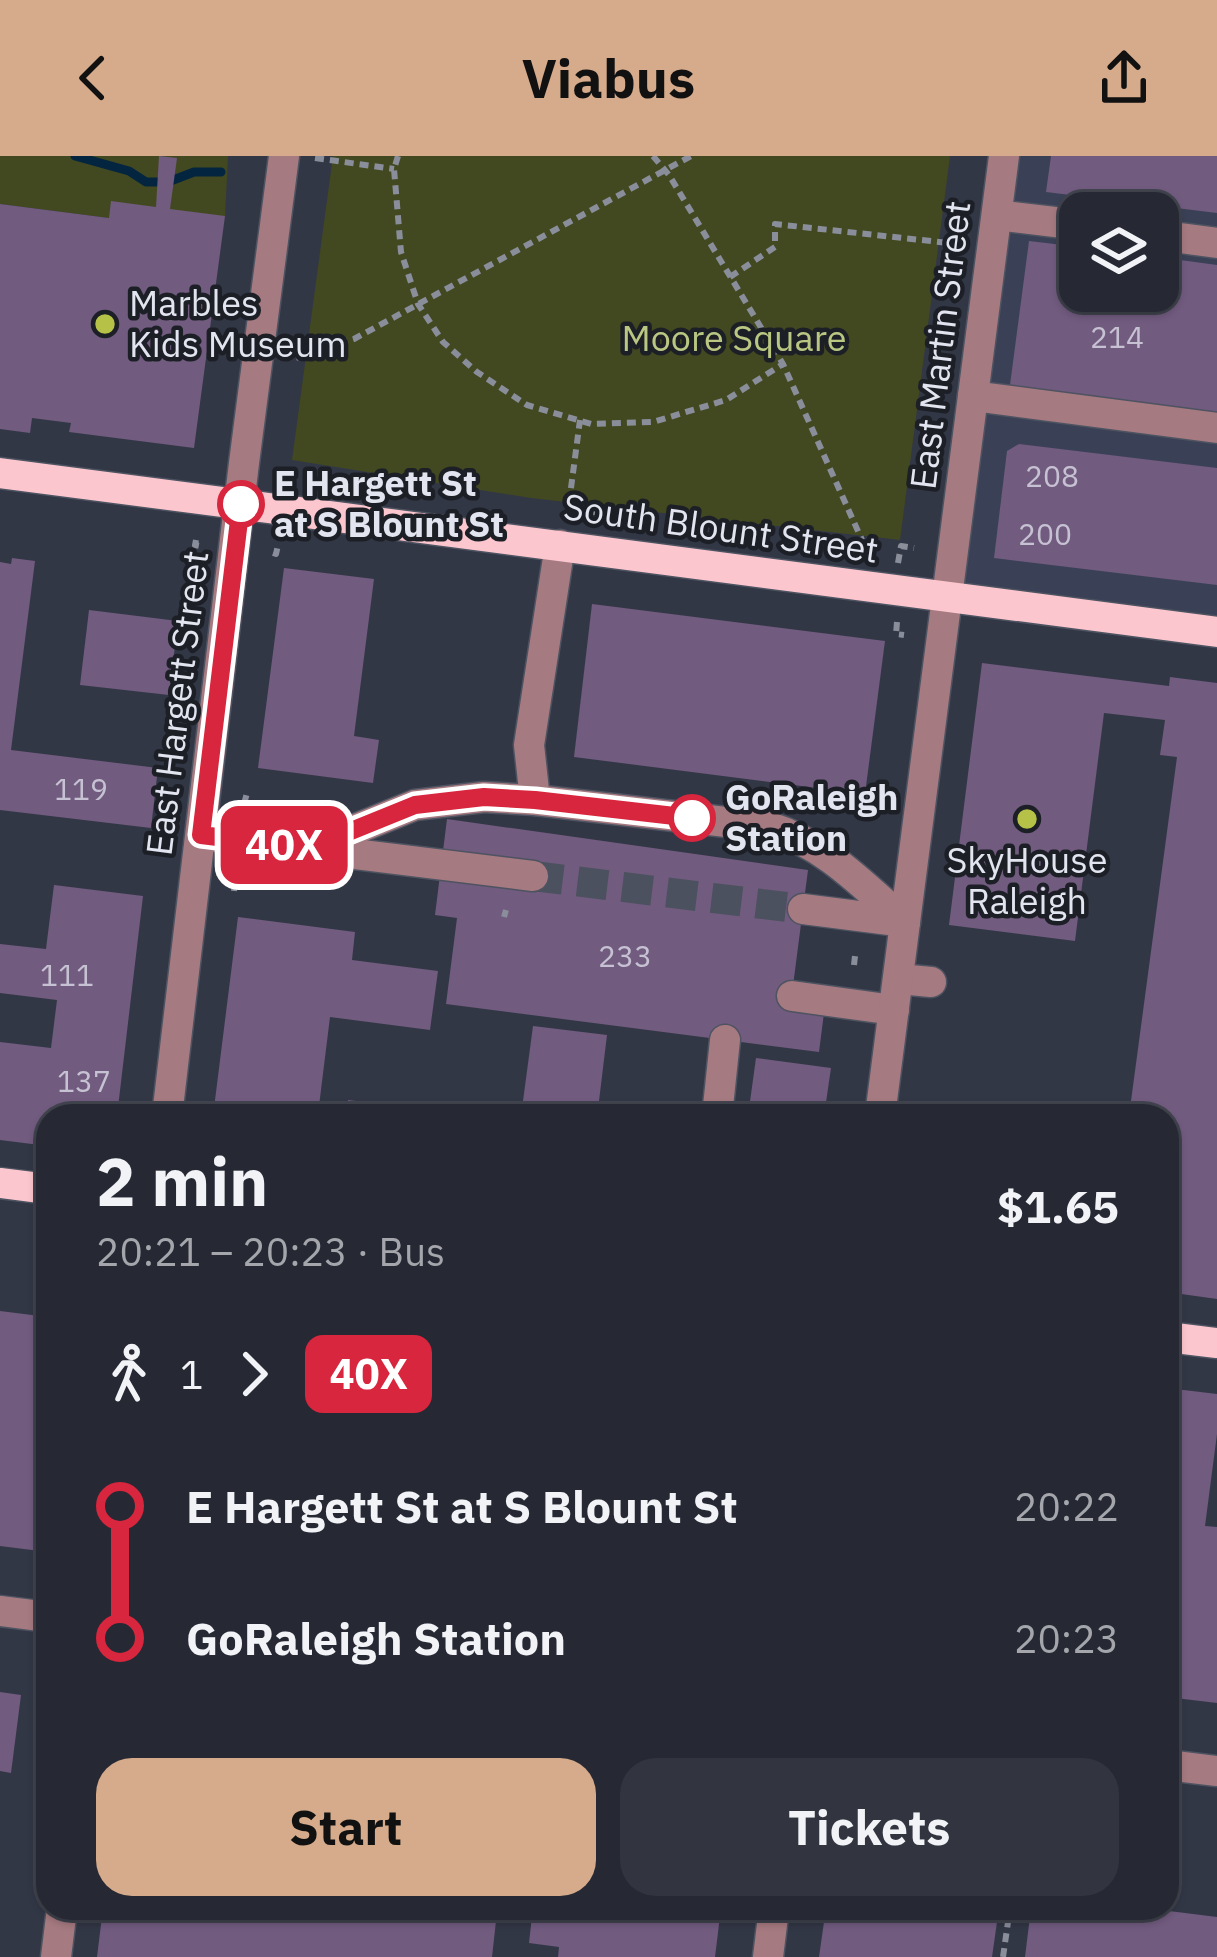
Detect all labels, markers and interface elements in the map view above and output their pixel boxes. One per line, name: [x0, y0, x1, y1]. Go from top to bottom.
text: Viabus: [522, 43, 695, 113]
icon: back: [60, 45, 126, 111]
icon: share: [1091, 45, 1157, 111]
map controls: [1059, 192, 1179, 312]
button: layers: [1059, 192, 1179, 312]
street label: East Martin Street: [899, 198, 980, 492]
place label: Marbles Kids Museum: [129, 279, 347, 367]
marker: Marbles Kids Museum: [92, 311, 118, 337]
park label: Moore Square: [621, 314, 847, 361]
house number: 214: [1090, 317, 1144, 356]
house number: 208: [1025, 456, 1079, 495]
place label: E Hargett St at S Blount St: [274, 459, 504, 547]
marker: E Hargett St at S Blount St: [219, 482, 263, 526]
street label: South Blount Street: [561, 482, 881, 573]
house number: 200: [1018, 514, 1072, 553]
street label: East Hargett Street: [135, 548, 219, 858]
house number: 119: [54, 769, 108, 808]
place label: GoRaleigh Station: [725, 773, 898, 861]
marker: GoRaleigh Station: [670, 796, 714, 840]
line badge: 40X: [215, 806, 353, 884]
marker: SkyHouse Raleigh: [1014, 806, 1040, 832]
text: 40X: [245, 817, 323, 872]
place label: SkyHouse Raleigh: [946, 836, 1108, 924]
house number: 233: [598, 936, 652, 975]
house number: 111: [40, 955, 94, 994]
house number: 137: [57, 1061, 111, 1100]
text: 2 min: [96, 1138, 268, 1224]
text: $1.65: [997, 1177, 1119, 1235]
text: 20:21 – 20:23 · Bus: [96, 1226, 445, 1277]
icon: walk: [96, 1341, 162, 1407]
icon: forward: [221, 1341, 287, 1407]
text: 40X: [329, 1346, 408, 1401]
text: 1: [180, 1349, 203, 1400]
text: E Hargett St at S Blount St: [186, 1477, 738, 1535]
text: 20:22: [1014, 1481, 1119, 1532]
text: GoRaleigh Station: [186, 1609, 566, 1667]
text: 20:23: [1014, 1613, 1119, 1664]
button: Start: [96, 1758, 596, 1896]
button: Tickets: [620, 1758, 1119, 1896]

